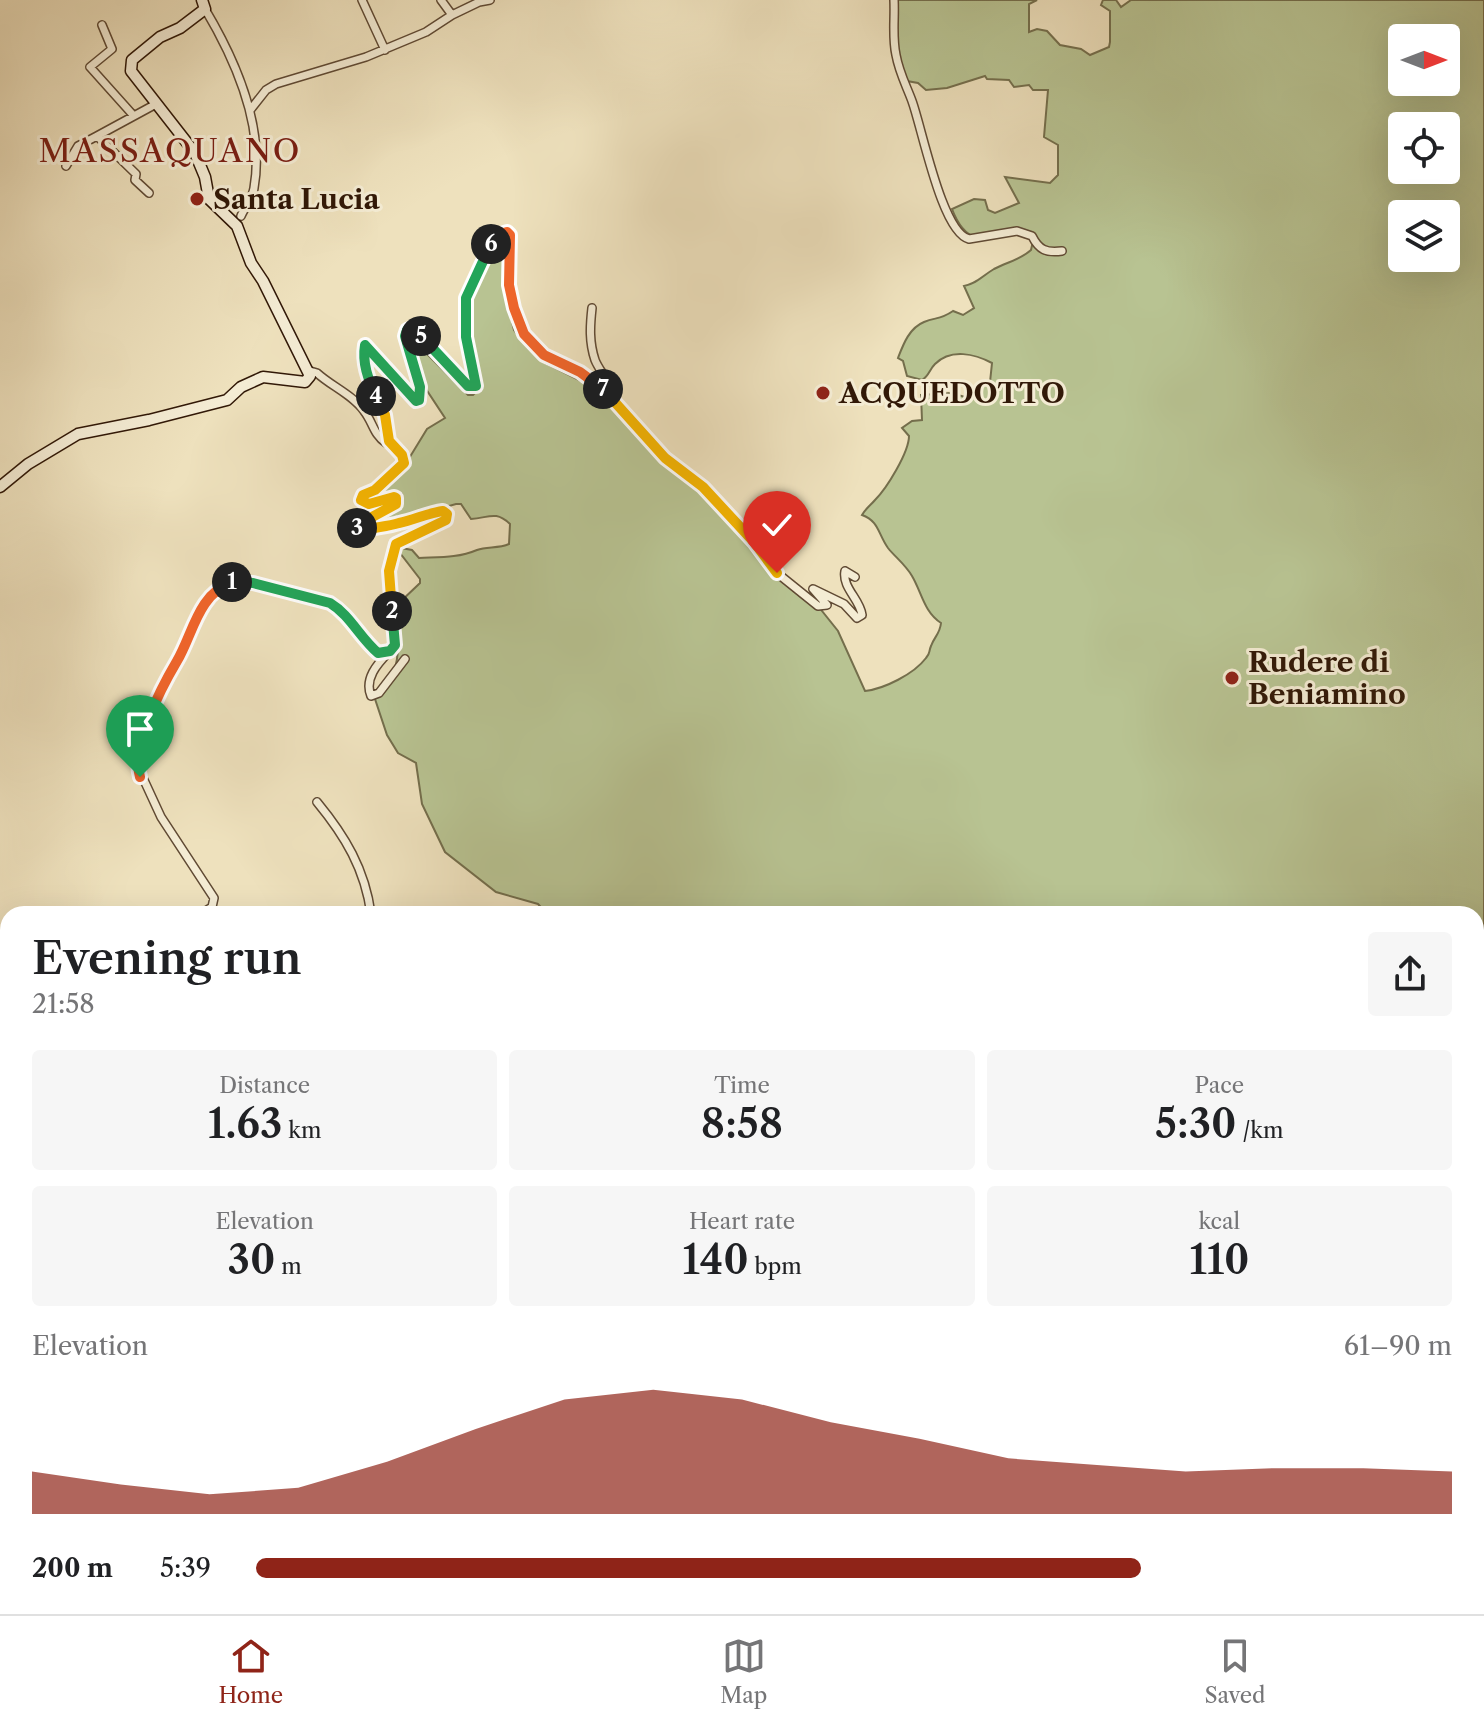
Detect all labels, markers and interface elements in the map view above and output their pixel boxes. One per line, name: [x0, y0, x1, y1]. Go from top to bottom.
north arrow: [1388, 24, 1460, 96]
map controls: [1388, 24, 1460, 272]
button: locate: [1388, 112, 1460, 184]
district label: MASSAQUANO: [39, 131, 301, 170]
place label: Santa Lucia: [213, 182, 381, 216]
marker: Santa Lucia: [188, 190, 206, 208]
button: layers: [1388, 200, 1460, 272]
pin: 6: [471, 224, 511, 264]
text: 6: [484, 230, 498, 257]
pin: 5: [401, 316, 441, 356]
text: 5: [415, 322, 427, 349]
pin: 7: [583, 369, 623, 409]
text: 7: [597, 375, 609, 402]
pin: 4: [356, 376, 396, 416]
place label: ACQUEDOTTO: [838, 376, 1065, 410]
text: 4: [369, 382, 383, 409]
marker: ACQUEDOTTO: [814, 384, 832, 402]
pin: [743, 491, 811, 573]
icon: check: [755, 503, 799, 547]
pin: 3: [337, 508, 377, 548]
text: 3: [351, 514, 363, 541]
pin: 1: [212, 562, 252, 602]
text: 1: [227, 568, 237, 595]
pin: 2: [372, 591, 412, 631]
text: 2: [386, 597, 399, 624]
place label: Rudere di Beniamino: [1248, 645, 1406, 711]
marker: Rudere di Beniamino: [1223, 669, 1241, 687]
pin: [106, 695, 174, 777]
icon: arrive: [118, 707, 162, 751]
text: Evening run: [32, 931, 302, 985]
button: share: [1368, 932, 1452, 1016]
text: 21:58: [32, 988, 95, 1020]
text: Distance: [219, 1072, 310, 1099]
text: Time: [714, 1072, 770, 1099]
text: Pace: [1194, 1072, 1244, 1099]
text: 1.63: [208, 1099, 282, 1148]
text: 8:58: [701, 1099, 783, 1148]
text: 5:30: [1155, 1099, 1237, 1148]
text: km: [282, 1117, 322, 1144]
text: /km: [1237, 1117, 1284, 1144]
text: Elevation: [216, 1208, 314, 1235]
text: Heart rate: [689, 1208, 795, 1235]
text: kcal: [1199, 1208, 1240, 1235]
text: 30: [228, 1235, 275, 1284]
text: 140: [682, 1235, 749, 1284]
text: 110: [1189, 1235, 1250, 1284]
text: m: [275, 1253, 302, 1280]
text: bpm: [749, 1253, 802, 1280]
text: Elevation: [32, 1330, 148, 1362]
text: 61–90 m: [1344, 1330, 1452, 1362]
text: 200 m: [32, 1552, 113, 1584]
text: 5:39: [160, 1552, 211, 1584]
tab: Home: [219, 1634, 283, 1709]
tab: Map: [720, 1634, 767, 1709]
tab: Saved: [1204, 1634, 1265, 1709]

